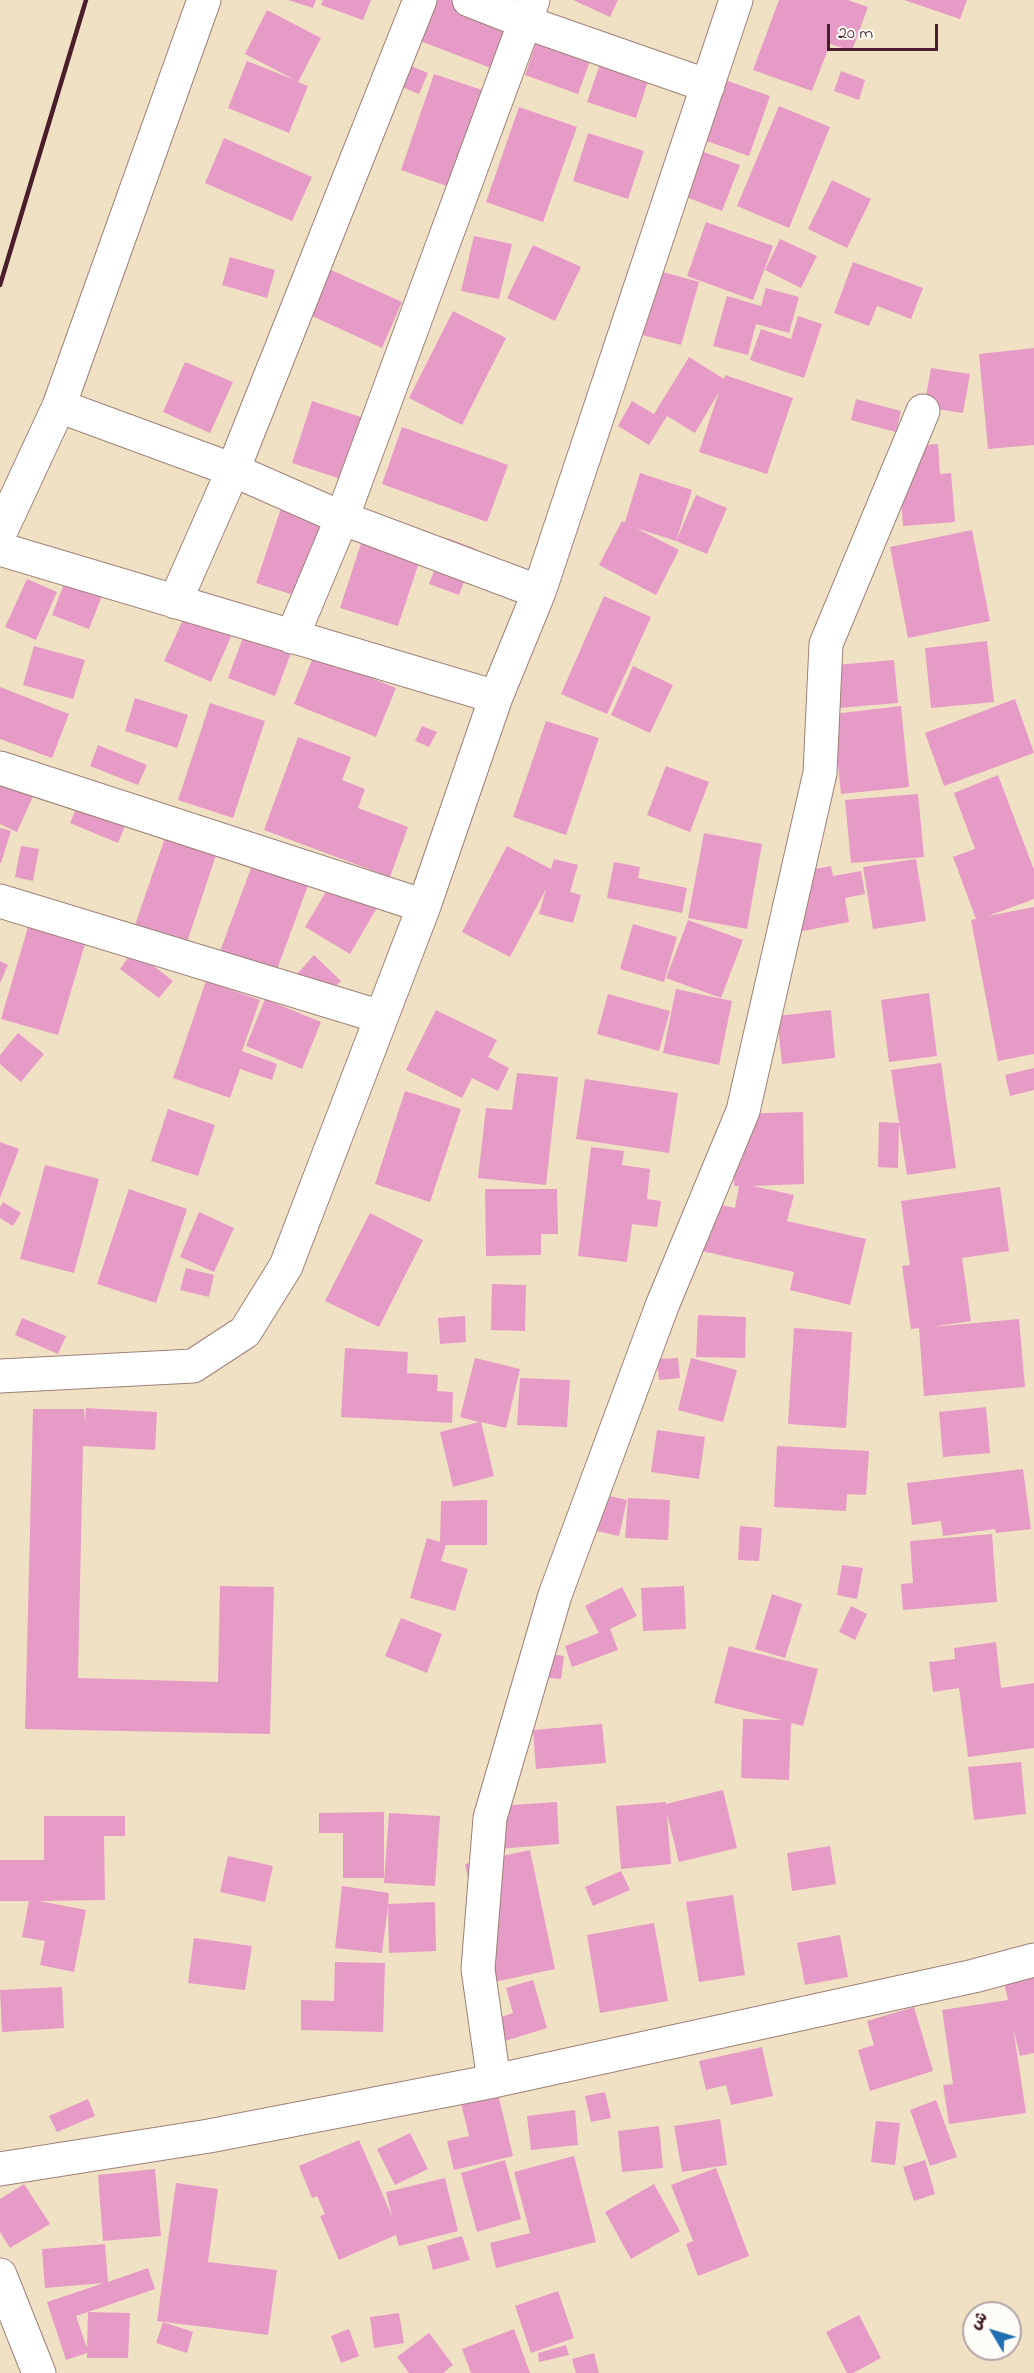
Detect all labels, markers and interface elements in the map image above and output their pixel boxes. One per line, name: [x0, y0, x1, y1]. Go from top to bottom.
scale bar: [830, 12, 941, 50]
text: 20 m: [838, 21, 873, 47]
north arrow: [962, 2301, 1022, 2361]
text: ش: [965, 2307, 994, 2335]

